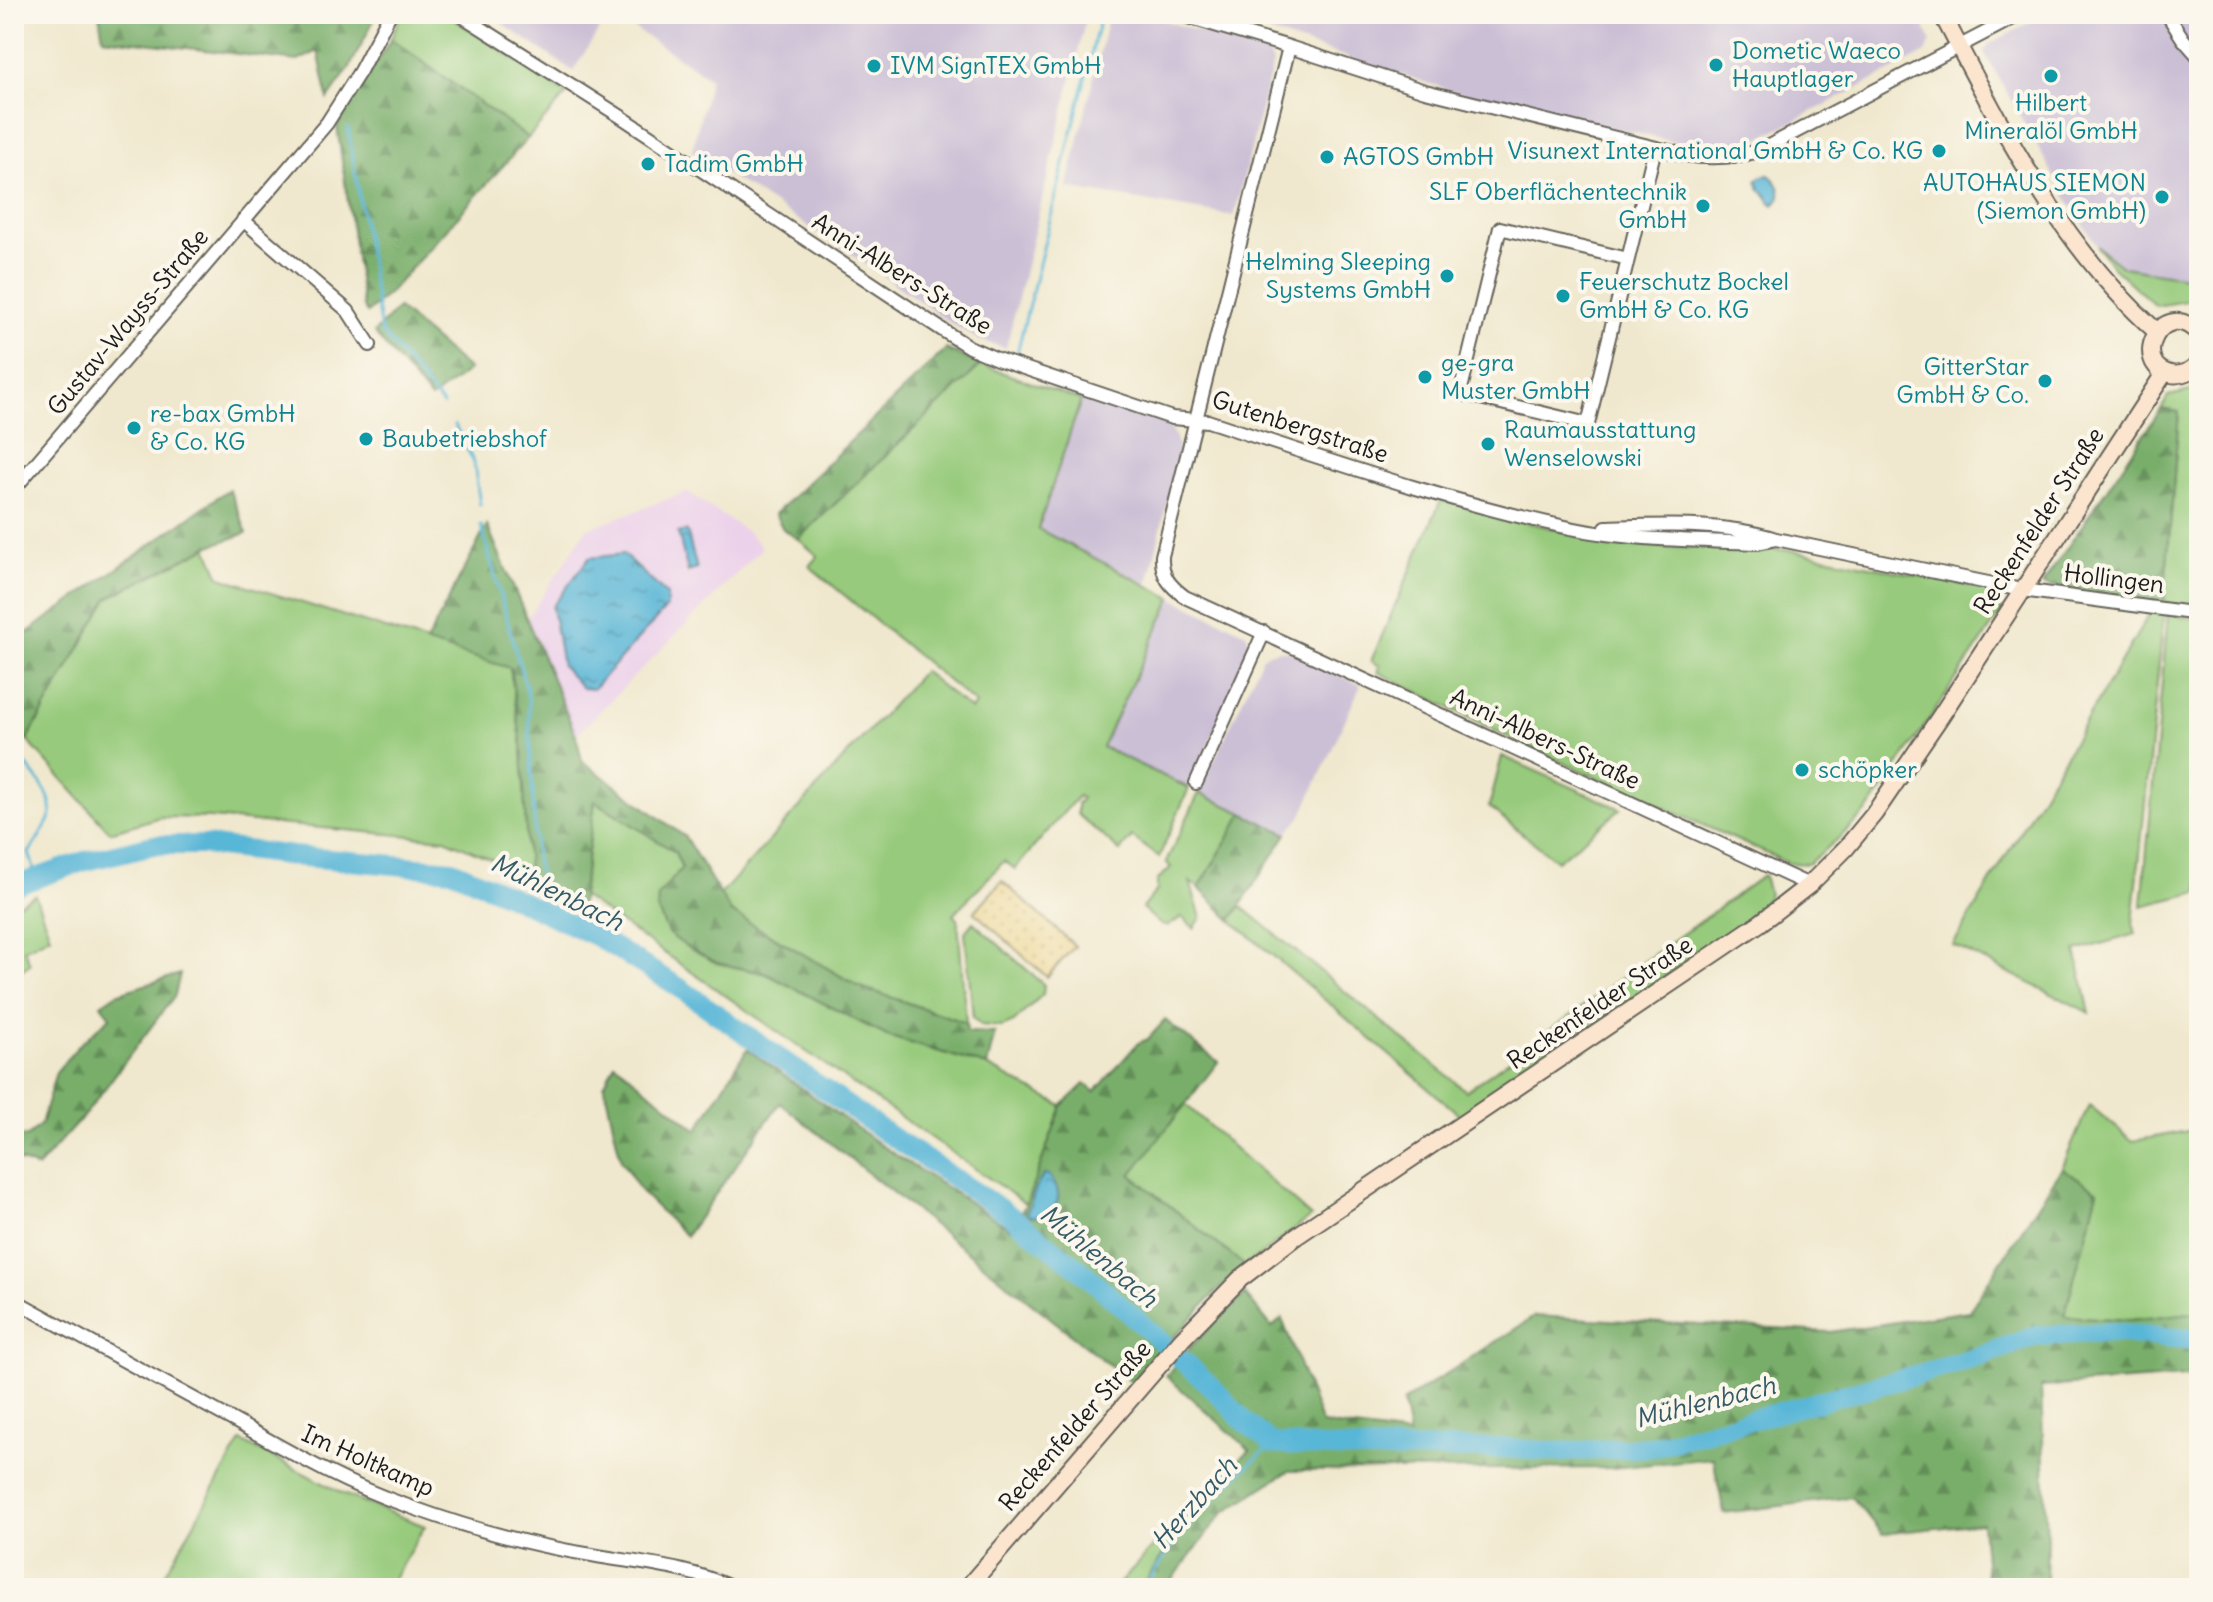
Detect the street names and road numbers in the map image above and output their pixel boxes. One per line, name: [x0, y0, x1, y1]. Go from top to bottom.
street label: Anni-Albers-Straße: [807, 206, 998, 341]
street label: Gustav-Wayss-Straße: [40, 222, 214, 421]
street label: Gutenbergstraße: [1208, 383, 1392, 469]
street label: Reckenfelder Straße: [1967, 421, 2110, 620]
street label: Hollingen: [2062, 557, 2166, 599]
street label: Anni-Albers-Straße: [1446, 681, 1645, 795]
street label: Reckenfelder Straße: [1501, 929, 1698, 1075]
street label: Reckenfelder Straße: [992, 1334, 1157, 1517]
street label: Im Holtkamp: [298, 1418, 439, 1503]

